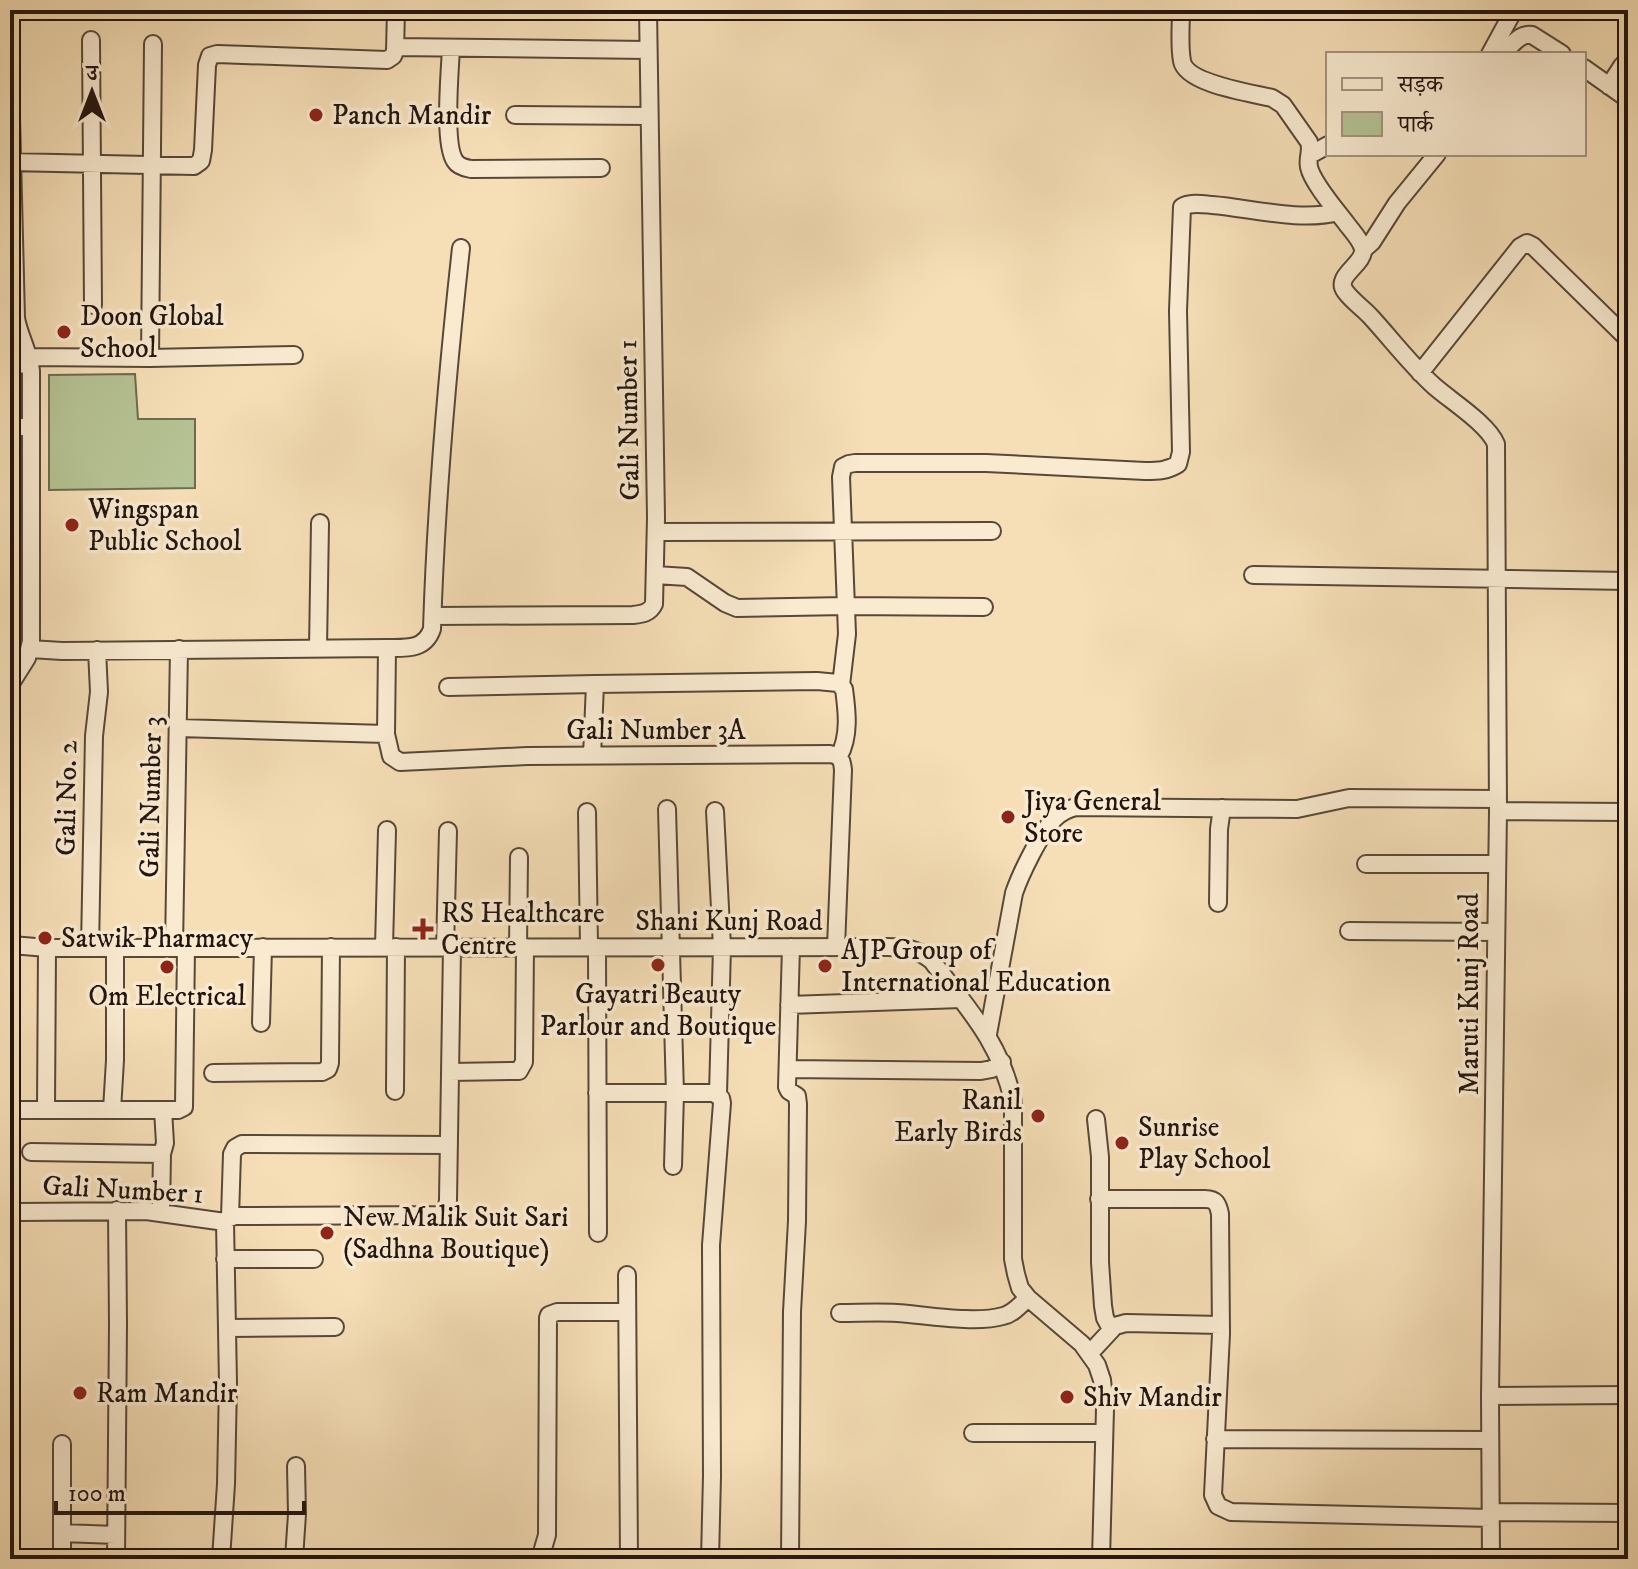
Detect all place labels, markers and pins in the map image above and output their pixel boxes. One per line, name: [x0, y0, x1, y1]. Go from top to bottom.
place label: Panch Mandir: [332, 98, 492, 133]
marker: Panch Mandir: [307, 106, 325, 124]
place label: Doon Global School: [80, 299, 224, 366]
marker: Doon Global School: [55, 323, 73, 341]
place label: Wingspan Public School: [87, 492, 242, 559]
marker: Wingspan Public School: [63, 516, 81, 534]
place label: Jiya General Store: [1021, 784, 1162, 851]
marker: Jiya General Store: [999, 808, 1017, 826]
place label: RS Healthcare Centre: [441, 896, 605, 963]
marker: RS Healthcare Centre: [412, 918, 434, 940]
place label: Satwik Pharmacy: [61, 921, 254, 956]
marker: Satwik Pharmacy: [36, 929, 54, 947]
place label: AJP Group of International Education: [841, 933, 1111, 1000]
marker: Gayatri Beauty Parlour and Boutique: [649, 956, 667, 974]
marker: AJP Group of International Education: [816, 957, 834, 975]
marker: Om Electrical: [158, 958, 176, 976]
place label: Gayatri Beauty Parlour and Boutique: [540, 977, 776, 1044]
place label: Om Electrical: [88, 979, 246, 1014]
place label: Ranil Early Birds: [894, 1083, 1023, 1150]
marker: Ranil Early Birds: [1029, 1107, 1047, 1125]
place label: Sunrise Play School: [1138, 1110, 1271, 1177]
marker: Sunrise Play School: [1113, 1134, 1131, 1152]
place label: New Malik Suit Sari (Sadhna Boutique): [343, 1200, 568, 1267]
marker: New Malik Suit Sari (Sadhna Boutique): [318, 1224, 336, 1242]
place label: Ram Mandir: [96, 1376, 238, 1411]
place label: Shiv Mandir: [1083, 1380, 1222, 1415]
marker: Ram Mandir: [71, 1384, 89, 1402]
marker: Shiv Mandir: [1058, 1388, 1076, 1406]

